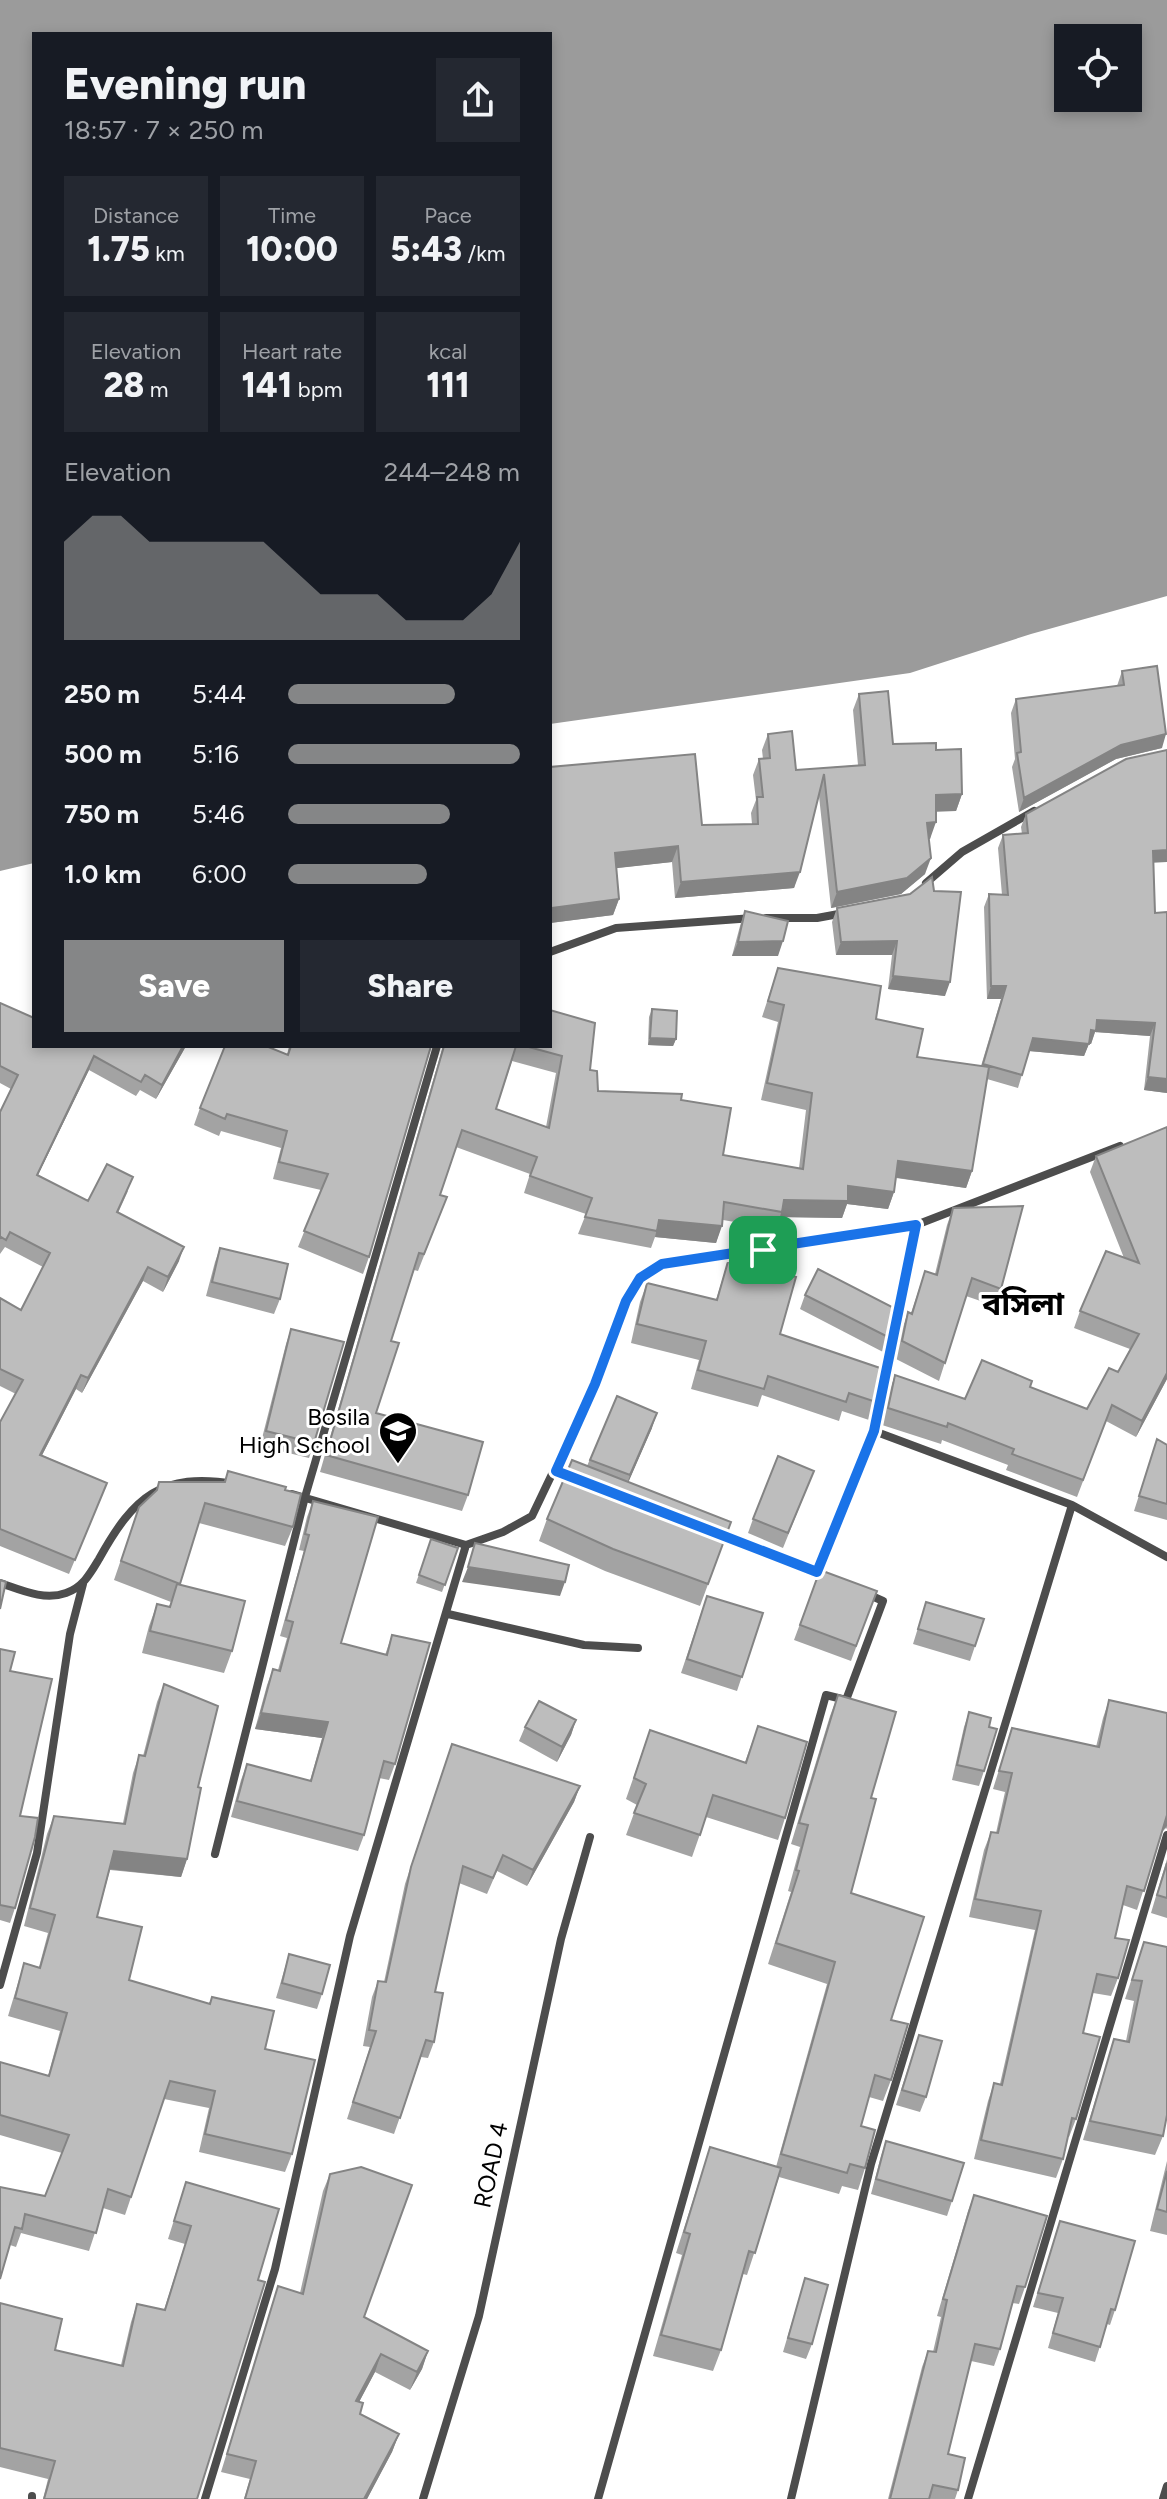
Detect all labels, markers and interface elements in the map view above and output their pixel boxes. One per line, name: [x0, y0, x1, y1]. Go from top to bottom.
map controls: [1054, 24, 1142, 112]
button: locate: [1054, 24, 1142, 112]
text: Evening run: [64, 57, 306, 110]
button: share: [436, 58, 520, 142]
text: 18:57 · 7 × 250 m: [64, 114, 263, 146]
text: Distance: [93, 202, 179, 229]
text: Time: [268, 202, 316, 229]
text: Pace: [424, 202, 472, 229]
text: 1.75: [87, 229, 150, 270]
text: 10:00: [246, 229, 338, 270]
text: 5:43: [390, 229, 462, 270]
text: km: [150, 240, 185, 267]
text: /km: [462, 240, 506, 267]
text: Elevation: [91, 338, 181, 365]
text: Heart rate: [242, 338, 342, 365]
text: kcal: [429, 338, 467, 365]
text: 28: [104, 365, 144, 406]
text: 141: [242, 365, 292, 406]
text: 111: [426, 365, 470, 406]
text: m: [144, 376, 168, 403]
text: bpm: [292, 376, 342, 403]
text: Elevation: [64, 456, 171, 488]
text: 244–248 m: [384, 456, 520, 488]
text: 250 m: [64, 678, 140, 710]
text: 5:44: [192, 678, 246, 710]
text: 500 m: [64, 738, 142, 770]
text: 5:16: [192, 738, 239, 770]
text: 750 m: [64, 798, 139, 830]
text: 5:46: [192, 798, 244, 830]
text: 1.0 km: [64, 858, 141, 890]
text: 6:00: [192, 858, 247, 890]
button: Save: [64, 940, 284, 1032]
button: Share: [300, 940, 520, 1032]
pin: [729, 1216, 797, 1284]
icon: arrive: [741, 1228, 785, 1272]
district label: বসিলা: [981, 1285, 1065, 1323]
place label: Bosila High School: [239, 1402, 370, 1459]
school or university icon: Bosila High School: [377, 1410, 419, 1465]
street label: ROAD 4: [467, 2119, 514, 2211]

